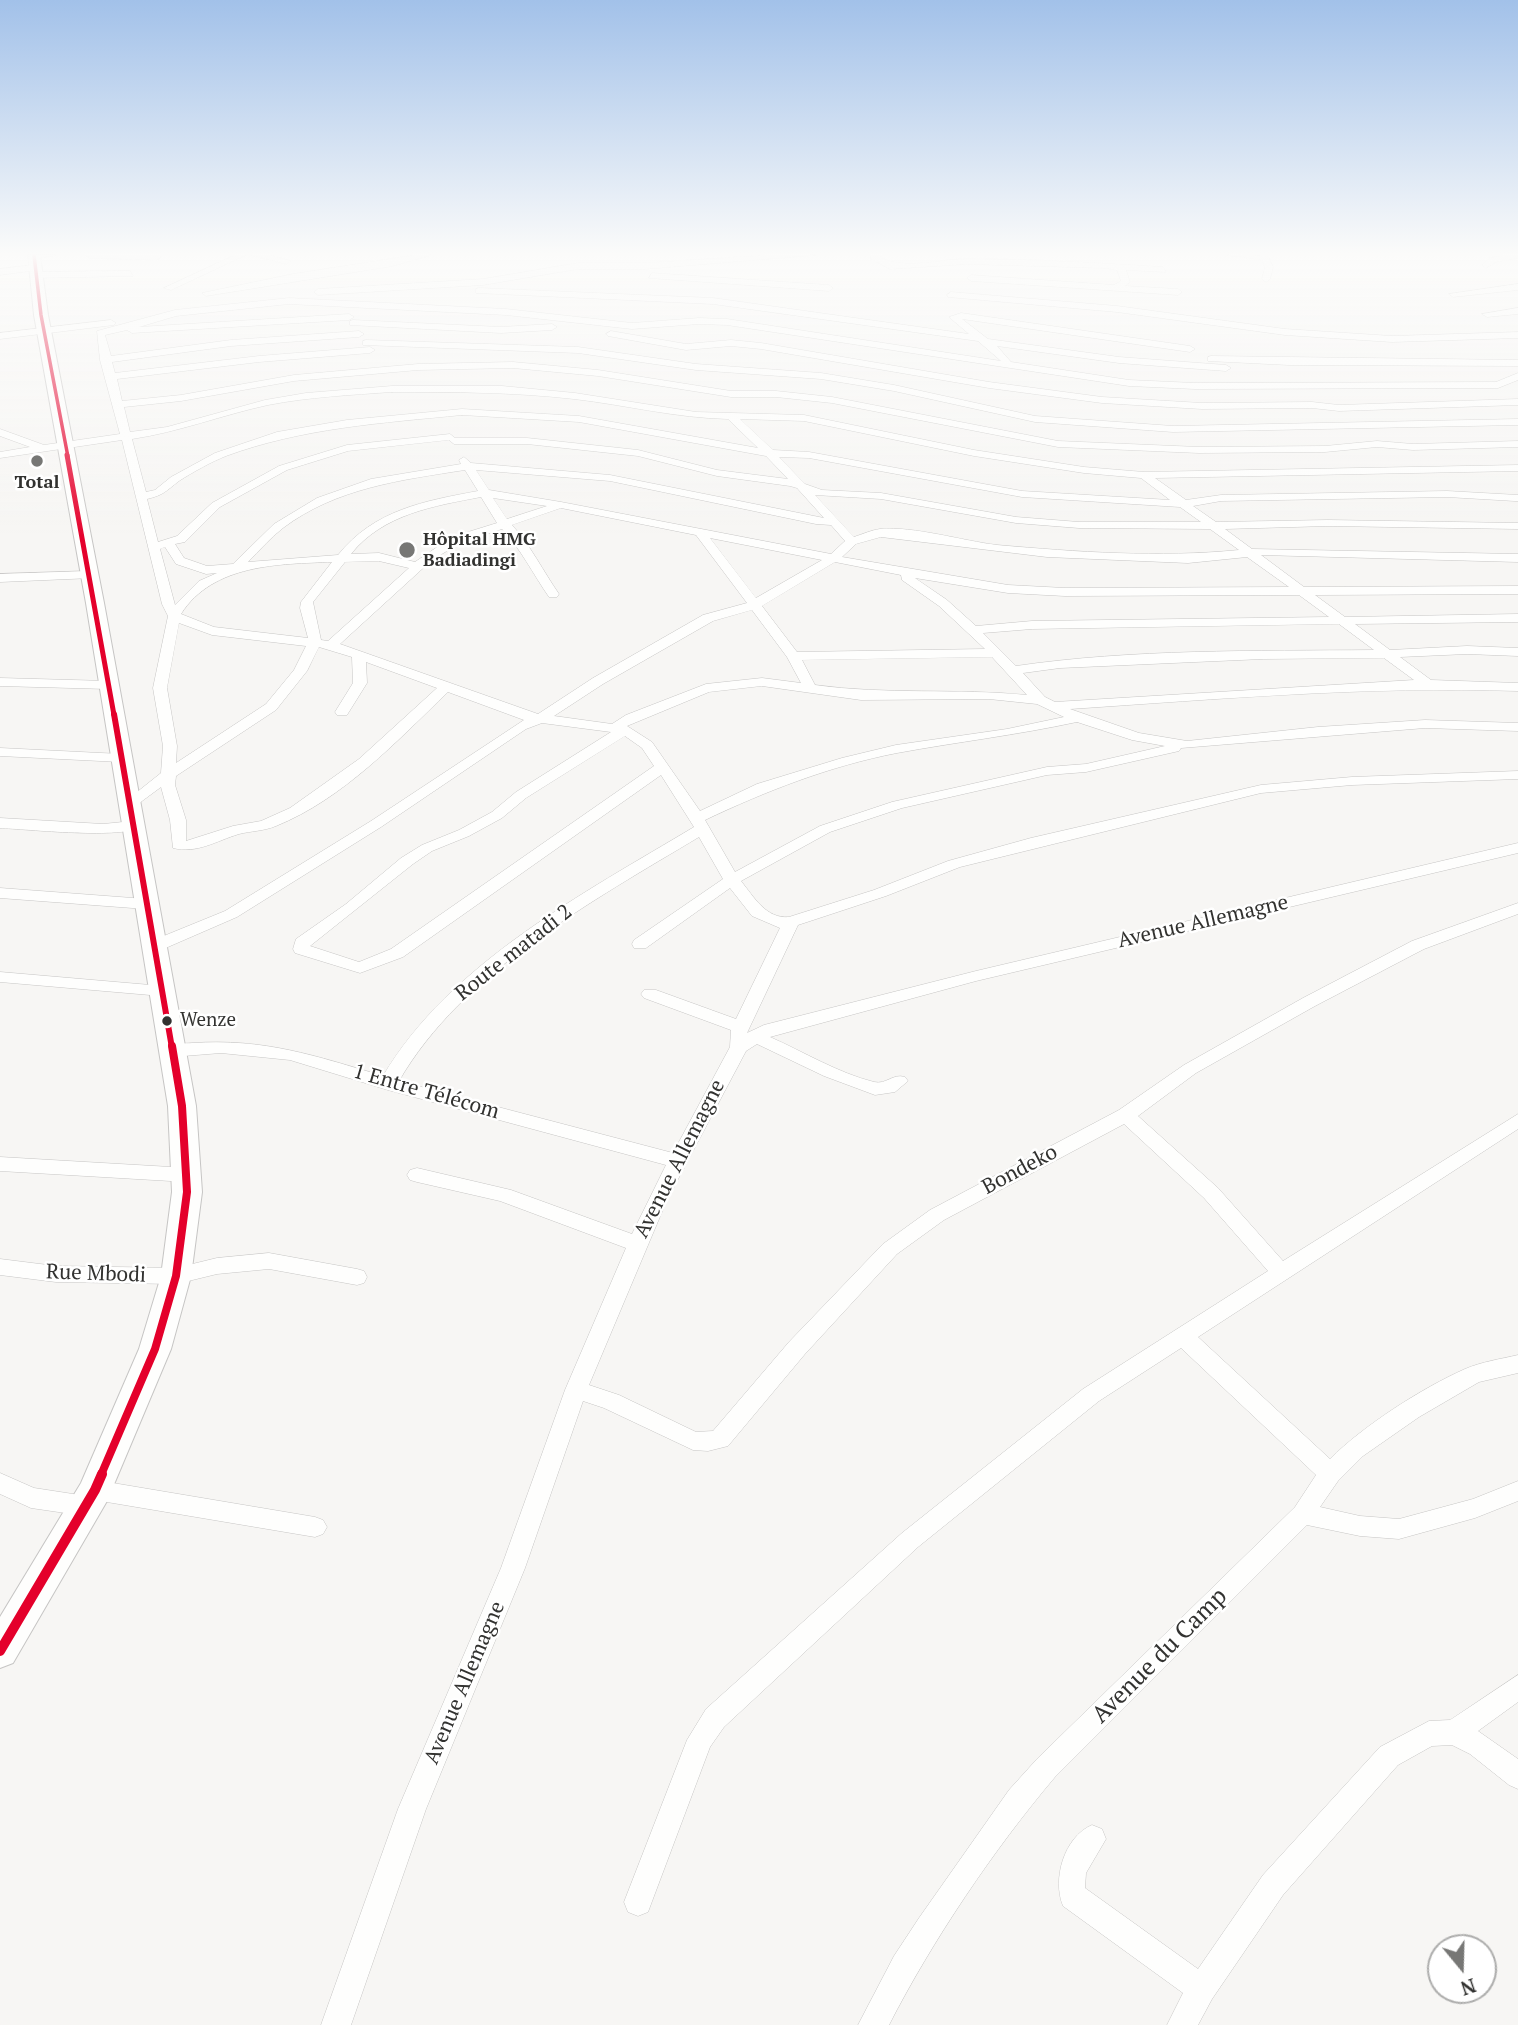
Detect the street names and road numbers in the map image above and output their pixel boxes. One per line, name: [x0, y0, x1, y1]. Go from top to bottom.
street label: Avenue Allemagne: [1115, 890, 1291, 954]
street label: Route matadi 2: [450, 900, 578, 1006]
street label: 1 Entre Télécom: [350, 1059, 502, 1125]
street label: Avenue Allemagne: [629, 1076, 731, 1242]
street label: Bondeko: [978, 1140, 1062, 1200]
street label: Rue Mbodi: [45, 1260, 147, 1288]
street label: Avenue du Camp: [1086, 1582, 1234, 1730]
street label: Avenue Allemagne: [419, 1598, 511, 1768]

